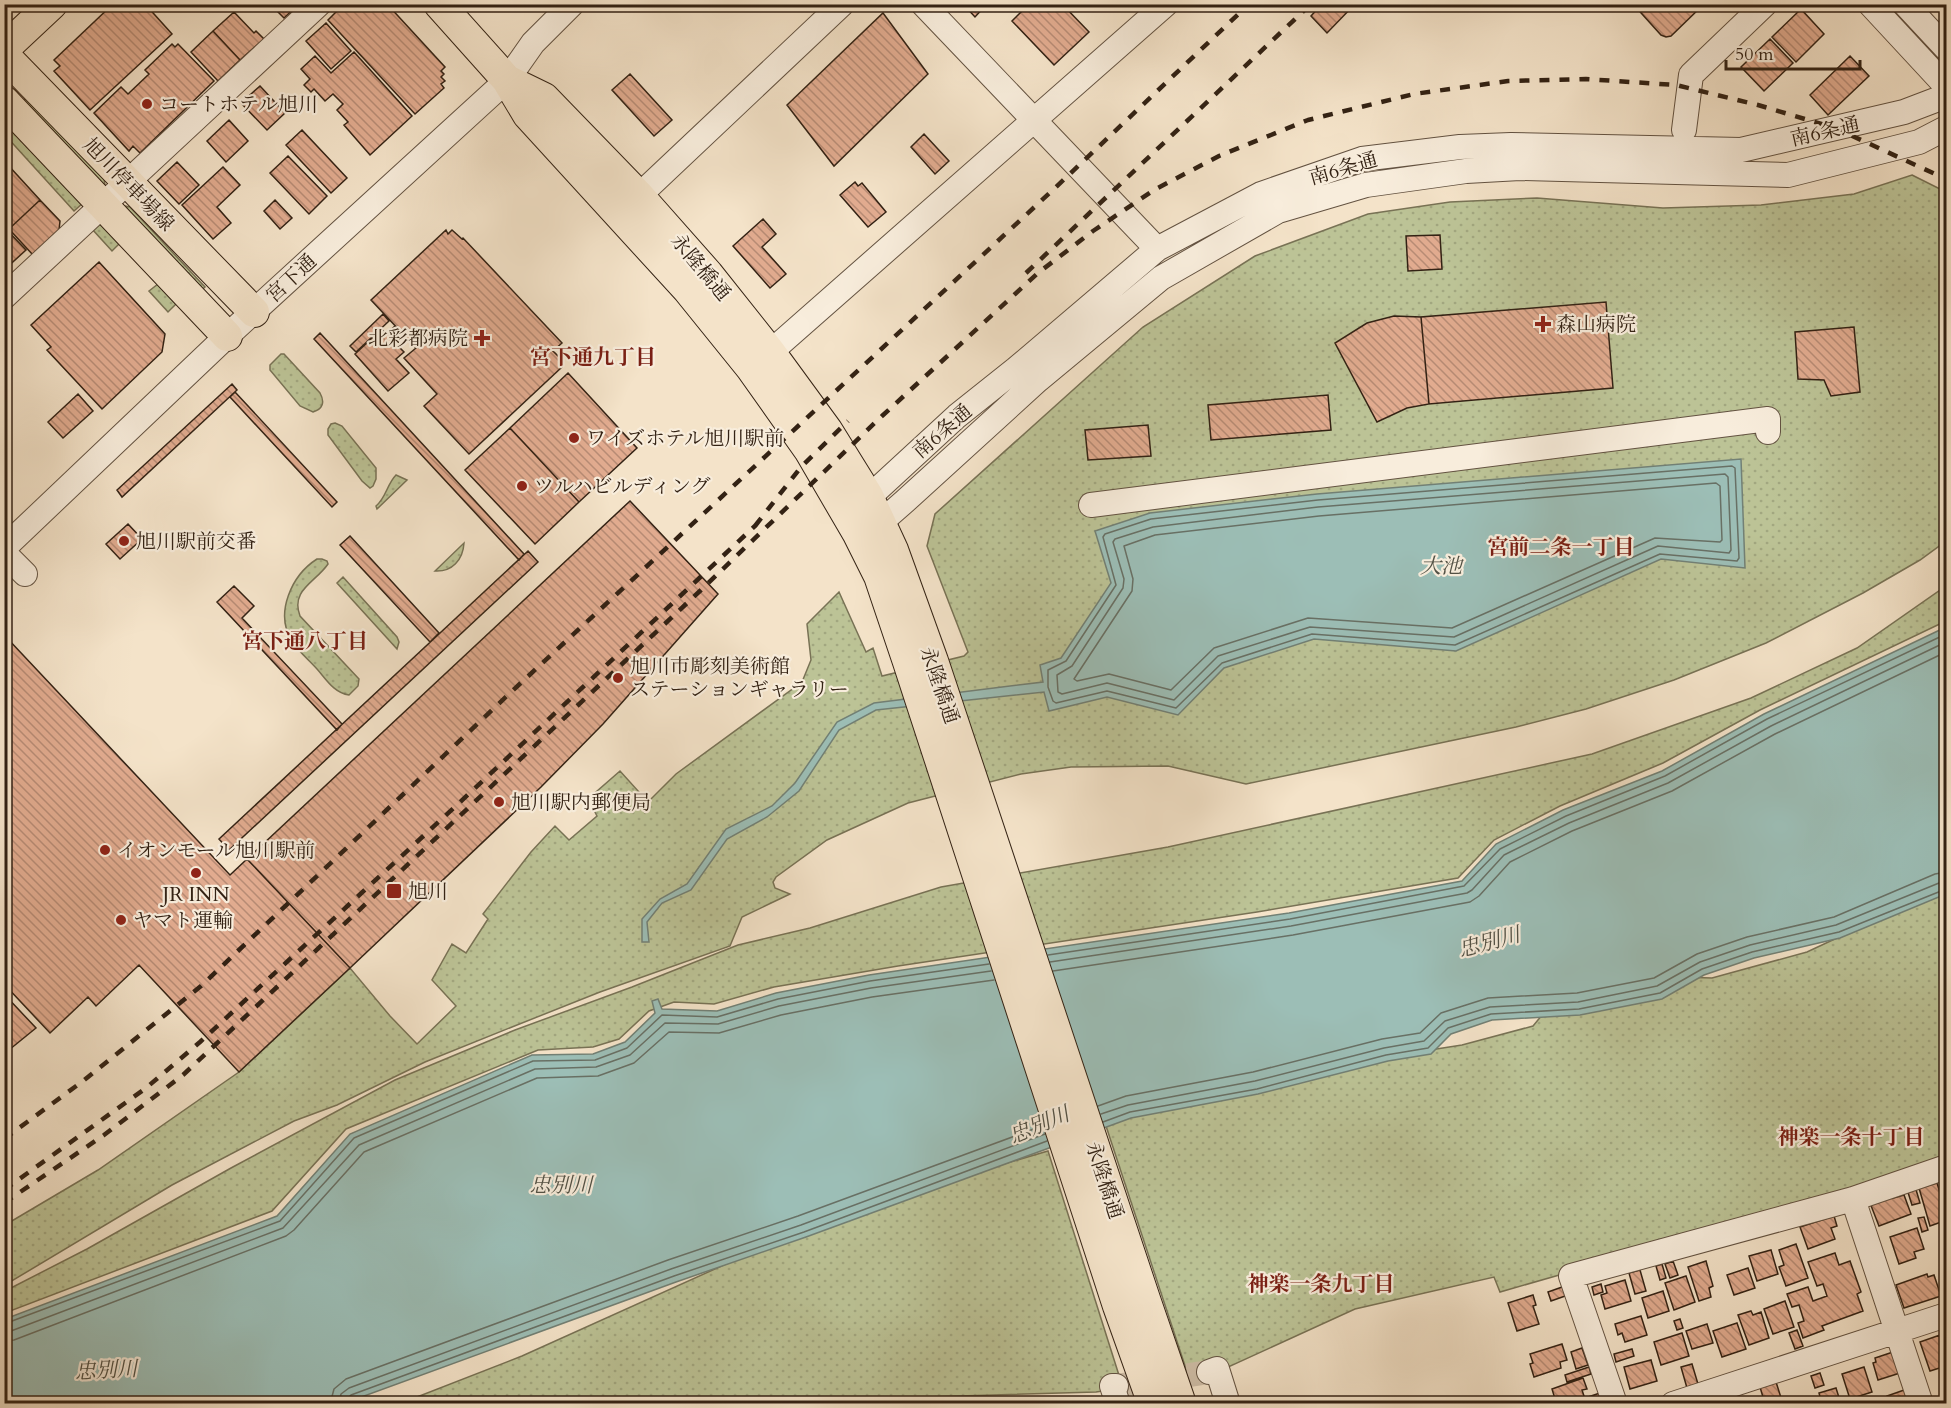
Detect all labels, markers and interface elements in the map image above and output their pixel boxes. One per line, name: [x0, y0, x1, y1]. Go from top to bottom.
scale bar: [1726, 33, 1860, 71]
text: 50 m: [1735, 42, 1774, 67]
place label: コートホテル旭川: [159, 91, 318, 118]
marker: コートホテル旭川: [140, 97, 154, 111]
street label: 南6条通: [1788, 110, 1862, 153]
street label: 旭川停車場線: [77, 132, 180, 237]
street label: 南6条通: [1306, 146, 1381, 191]
street label: 永隆橋通: [665, 228, 737, 307]
street label: 宮下通: [260, 248, 322, 309]
place label: 森山病院: [1556, 311, 1636, 338]
marker: 森山病院: [1534, 315, 1552, 333]
place label: 北彩都病院: [368, 325, 468, 352]
marker: 北彩都病院: [473, 329, 491, 347]
district label: 宮下通九丁目: [530, 343, 656, 372]
street label: 南6条通: [907, 398, 978, 465]
place label: ワイズホテル旭川駅前: [586, 425, 784, 452]
marker: ワイズホテル旭川駅前: [567, 431, 581, 445]
place label: ツルハビルディング: [534, 473, 711, 500]
marker: ツルハビルディング: [515, 479, 529, 493]
place label: 旭川駅前交番: [136, 528, 256, 555]
district label: 宮前二条一丁目: [1488, 533, 1635, 562]
marker: 旭川駅前交番: [117, 534, 131, 548]
water label: 大池: [1420, 552, 1464, 581]
district label: 宮下通八丁目: [242, 627, 368, 656]
street label: 永隆橋通: [914, 643, 965, 727]
place label: 旭川市彫刻美術館 ステーションギャラリー: [630, 653, 849, 703]
marker: 旭川市彫刻美術館 ステーションギャラリー: [611, 671, 625, 685]
place label: 旭川駅内郵便局: [511, 789, 651, 816]
marker: 旭川駅内郵便局: [492, 795, 506, 809]
place label: イオンモール旭川駅前: [117, 837, 315, 864]
marker: イオンモール旭川駅前: [98, 843, 112, 857]
marker: JR INN: [189, 866, 203, 880]
place label: 旭川: [408, 878, 448, 905]
place label: JR INN: [160, 881, 229, 908]
marker: 旭川: [385, 882, 403, 900]
place label: ヤマト運輸: [133, 907, 233, 934]
marker: ヤマト運輸: [114, 913, 128, 927]
water label: 忠別川: [1455, 920, 1525, 965]
water label: 忠別川: [1005, 1099, 1076, 1151]
district label: 神楽一条十丁目: [1778, 1123, 1925, 1152]
street label: 永隆橋通: [1079, 1138, 1130, 1222]
water label: 忠別川: [530, 1171, 594, 1200]
district label: 神楽一条九丁目: [1248, 1270, 1395, 1299]
water label: 忠別川: [74, 1354, 140, 1387]

